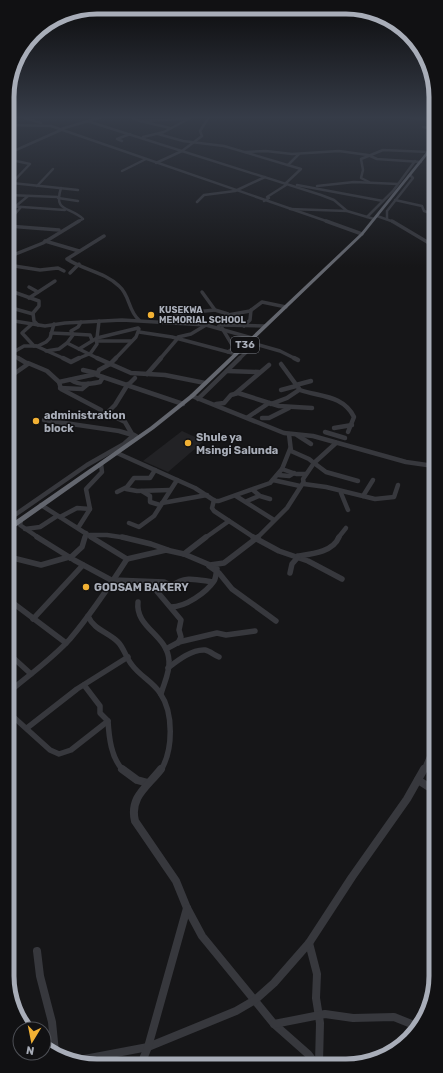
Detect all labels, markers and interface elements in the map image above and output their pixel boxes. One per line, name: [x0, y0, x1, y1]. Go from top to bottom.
place label: KUSEKWA MEMORIAL SCHOOL: [159, 305, 247, 325]
marker: KUSEKWA MEMORIAL SCHOOL: [146, 310, 156, 320]
road number: T36: [231, 337, 259, 353]
place label: administration block: [44, 409, 125, 435]
marker: administration block: [31, 416, 41, 426]
place label: Shule ya Msingi Salunda: [196, 431, 278, 457]
marker: Shule ya Msingi Salunda: [183, 438, 193, 448]
place label: GODSAM BAKERY: [94, 581, 189, 594]
marker: GODSAM BAKERY: [81, 582, 91, 592]
north arrow: [12, 1021, 52, 1061]
text: N: [25, 1043, 35, 1057]

